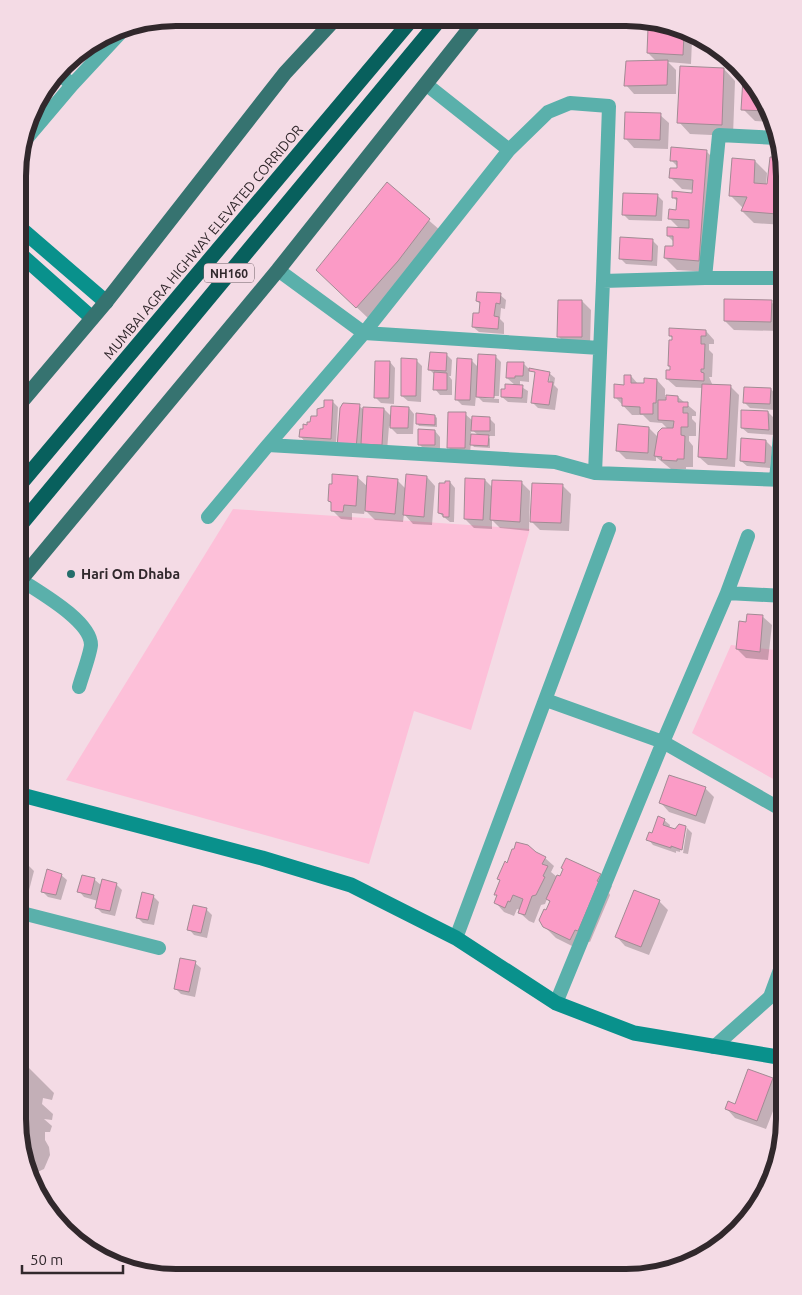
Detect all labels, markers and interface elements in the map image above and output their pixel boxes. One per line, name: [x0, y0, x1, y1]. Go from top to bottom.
street label: MUMBAI AGRA HIGHWAY ELEVATED CORRIDOR: [100, 121, 306, 362]
road number: NH160: [204, 264, 254, 282]
place label: Hari Om Dhaba: [81, 566, 180, 582]
marker: Hari Om Dhaba: [65, 568, 77, 580]
scale bar: [22, 1242, 124, 1274]
text: 50 m: [30, 1251, 63, 1268]

